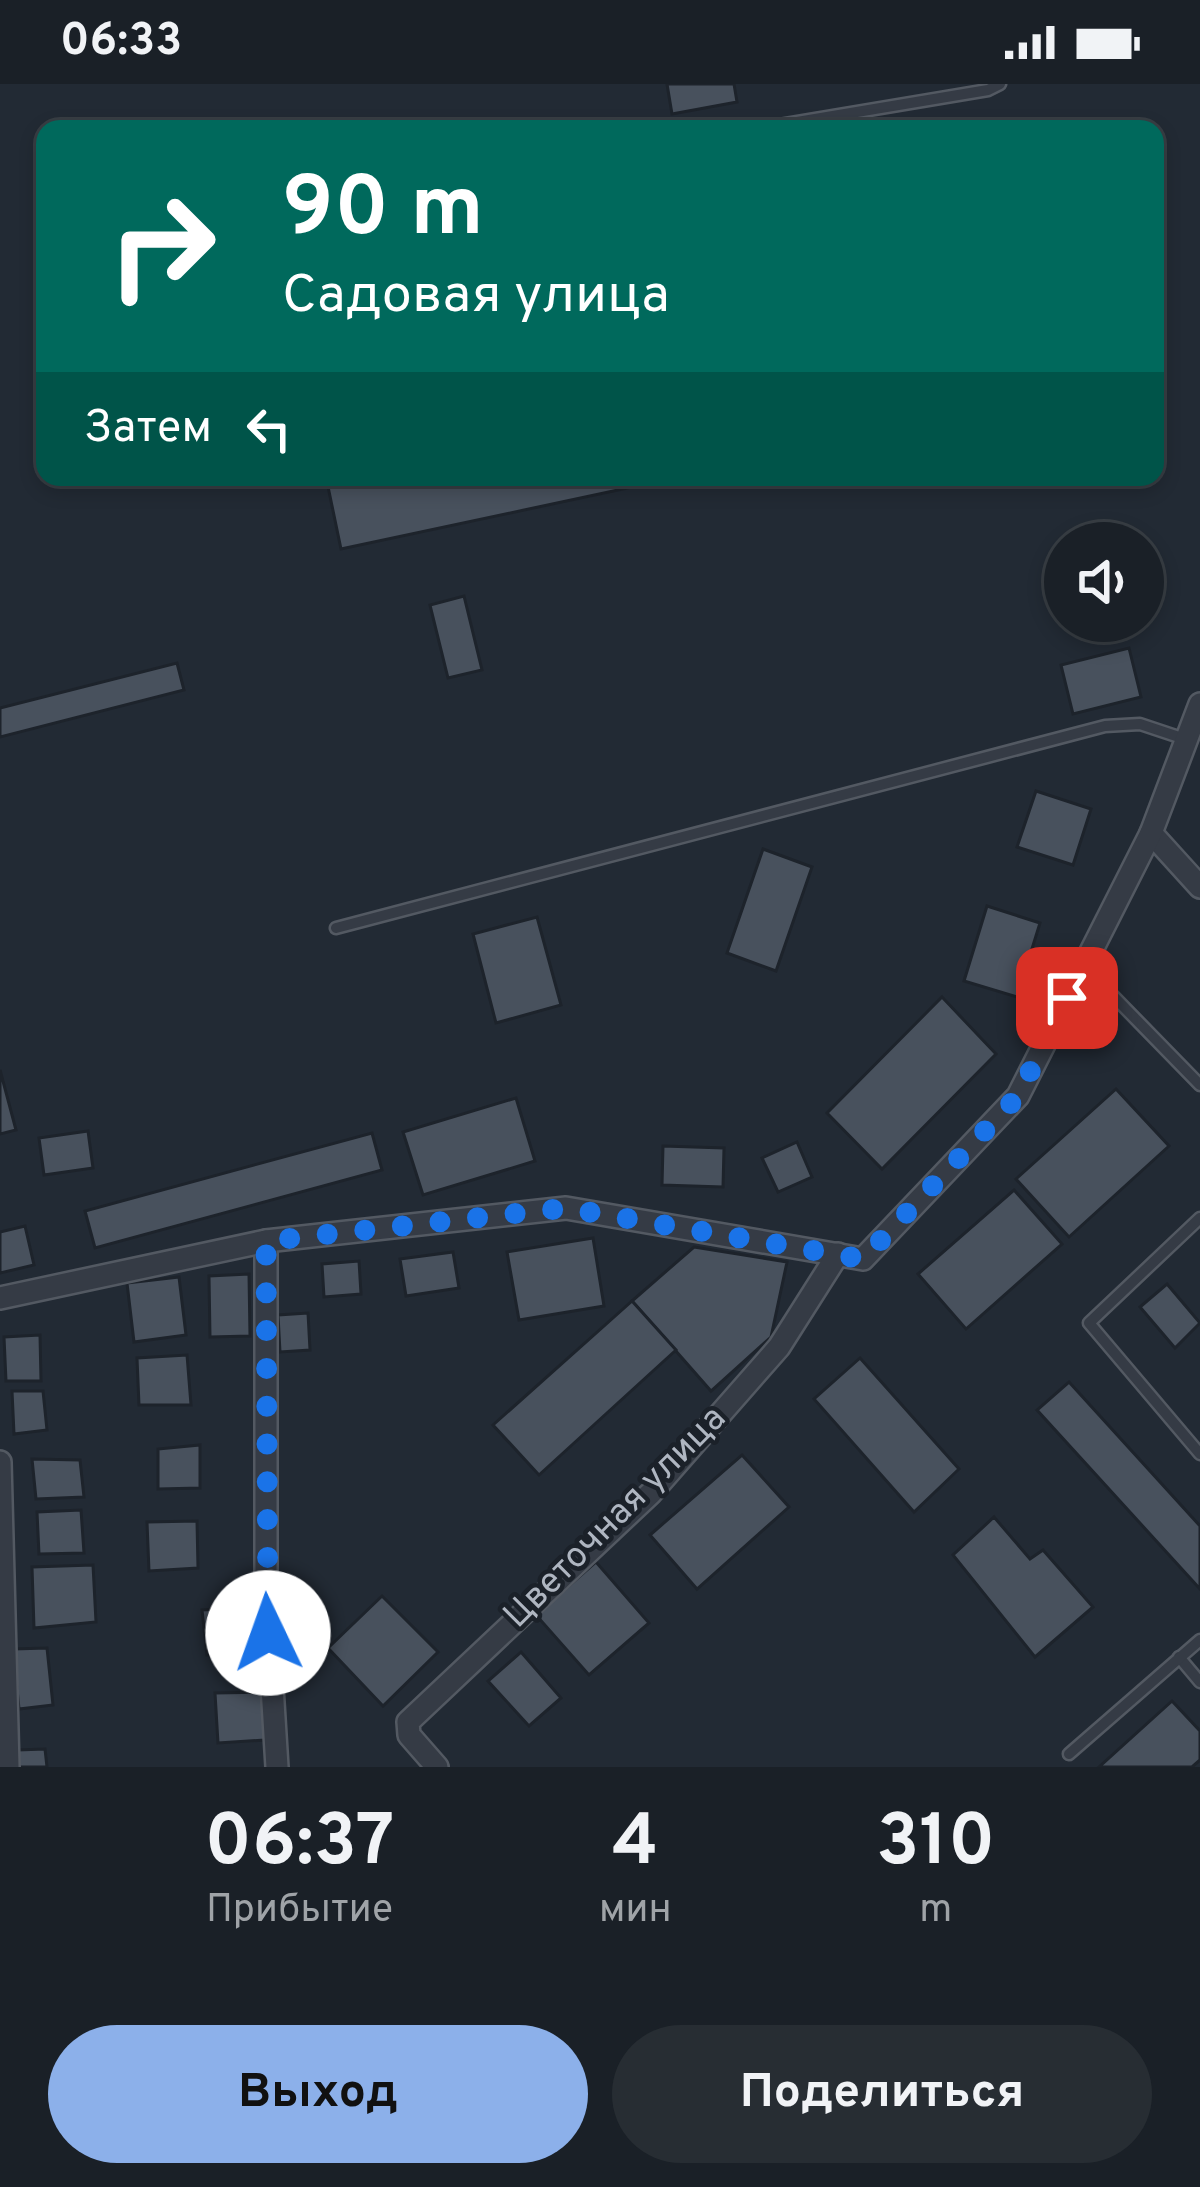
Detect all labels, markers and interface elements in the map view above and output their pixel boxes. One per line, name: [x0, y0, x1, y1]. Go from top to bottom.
text: 06:33: [60, 14, 182, 71]
text: 90 m: [282, 159, 484, 265]
icon: right: [84, 168, 240, 324]
text: Садовая улица: [282, 263, 670, 332]
icon: left: [236, 396, 302, 462]
text: Затем: [84, 401, 212, 458]
map controls: [1044, 522, 1164, 642]
button: sound: [1044, 522, 1164, 642]
pin: [1016, 947, 1118, 1049]
icon: arrive: [1034, 965, 1100, 1031]
street label: Цветочная улица: [495, 1397, 737, 1639]
position arrow: [205, 1570, 331, 1696]
text: 06:37: [205, 1799, 394, 1891]
text: 4: [612, 1799, 658, 1891]
text: 310: [876, 1799, 995, 1891]
text: Прибытие: [206, 1887, 393, 1936]
text: мин: [599, 1887, 672, 1936]
text: m: [919, 1887, 952, 1936]
button: Выход: [48, 2025, 588, 2163]
button: Поделиться: [612, 2025, 1152, 2163]

